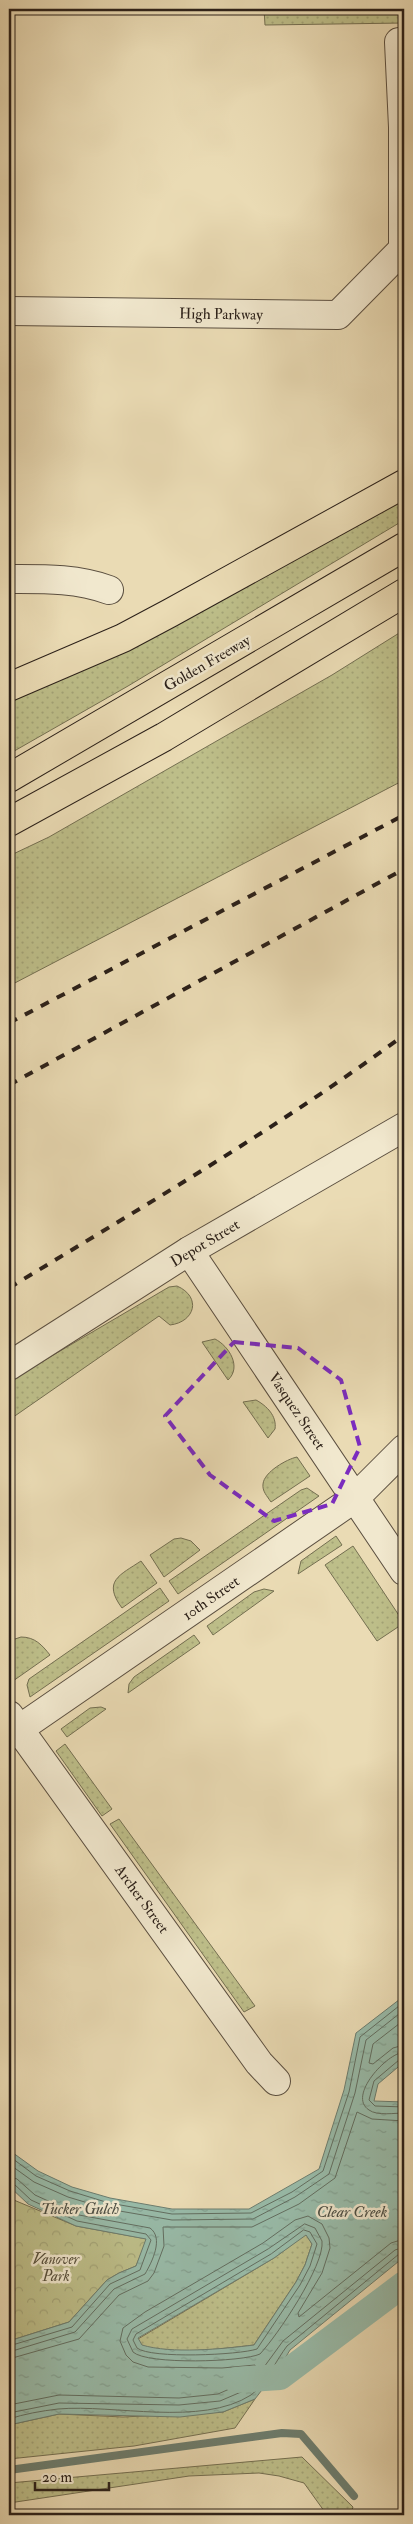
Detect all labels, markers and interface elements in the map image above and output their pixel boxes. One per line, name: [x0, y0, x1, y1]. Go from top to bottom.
street label: High Parkway: [179, 304, 263, 325]
street label: Golden Freeway: [160, 631, 254, 696]
street label: Depot Street: [167, 1215, 244, 1272]
street label: Vasquez Street: [264, 1369, 329, 1454]
street label: 10th Street: [179, 1572, 243, 1625]
street label: Archer Street: [110, 1860, 173, 1937]
water label: Tucker Gulch: [41, 2199, 119, 2219]
water label: Clear Creek: [317, 2202, 388, 2222]
park label: Vanover Park: [33, 2250, 81, 2286]
scale bar: [35, 2459, 109, 2491]
text: 20 m: [42, 2468, 72, 2487]

